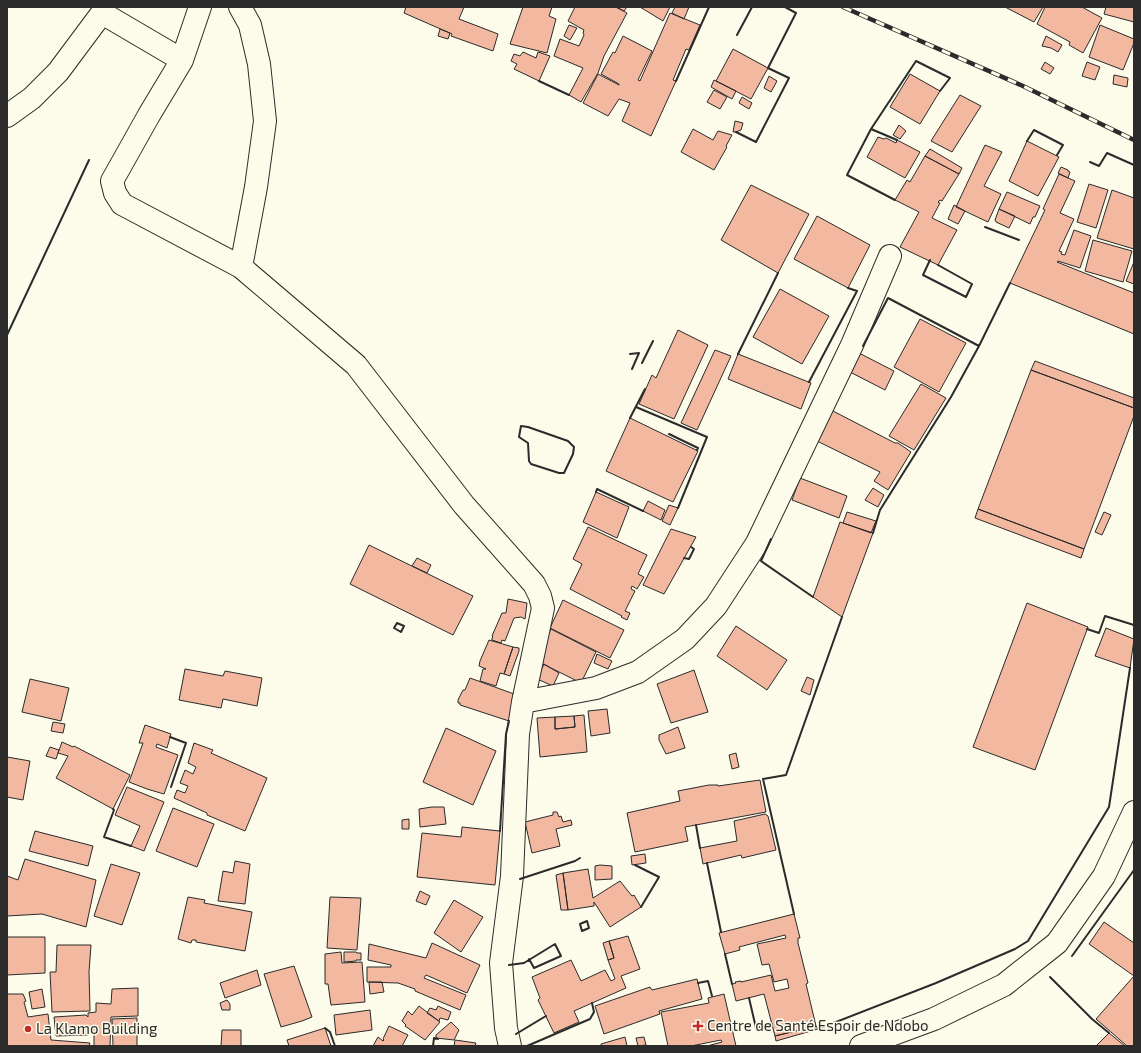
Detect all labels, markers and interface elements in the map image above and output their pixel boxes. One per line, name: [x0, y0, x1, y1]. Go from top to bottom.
place label: Centre de Santé Espoir de Ndobo: [707, 1016, 929, 1034]
place label: La Klamo Building: [36, 1019, 158, 1037]
marker: Centre de Santé Espoir de Ndobo: [692, 1020, 704, 1032]
marker: La Klamo Building: [23, 1024, 33, 1034]

